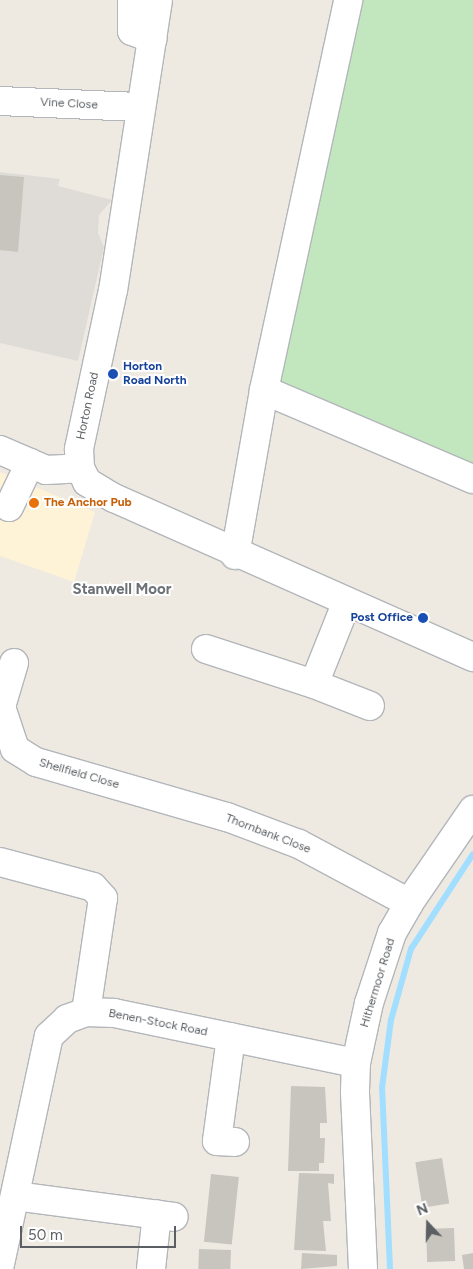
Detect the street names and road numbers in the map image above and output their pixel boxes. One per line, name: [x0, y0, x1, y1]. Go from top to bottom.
street label: Vine Close: [40, 95, 98, 113]
street label: Horton Road: [74, 371, 102, 441]
street label: Shellfield Close: [37, 756, 121, 792]
street label: Thornbank Close: [223, 811, 313, 857]
street label: Hithermoor Road: [358, 937, 398, 1029]
street label: Benen-Stock Road: [107, 1006, 209, 1040]

